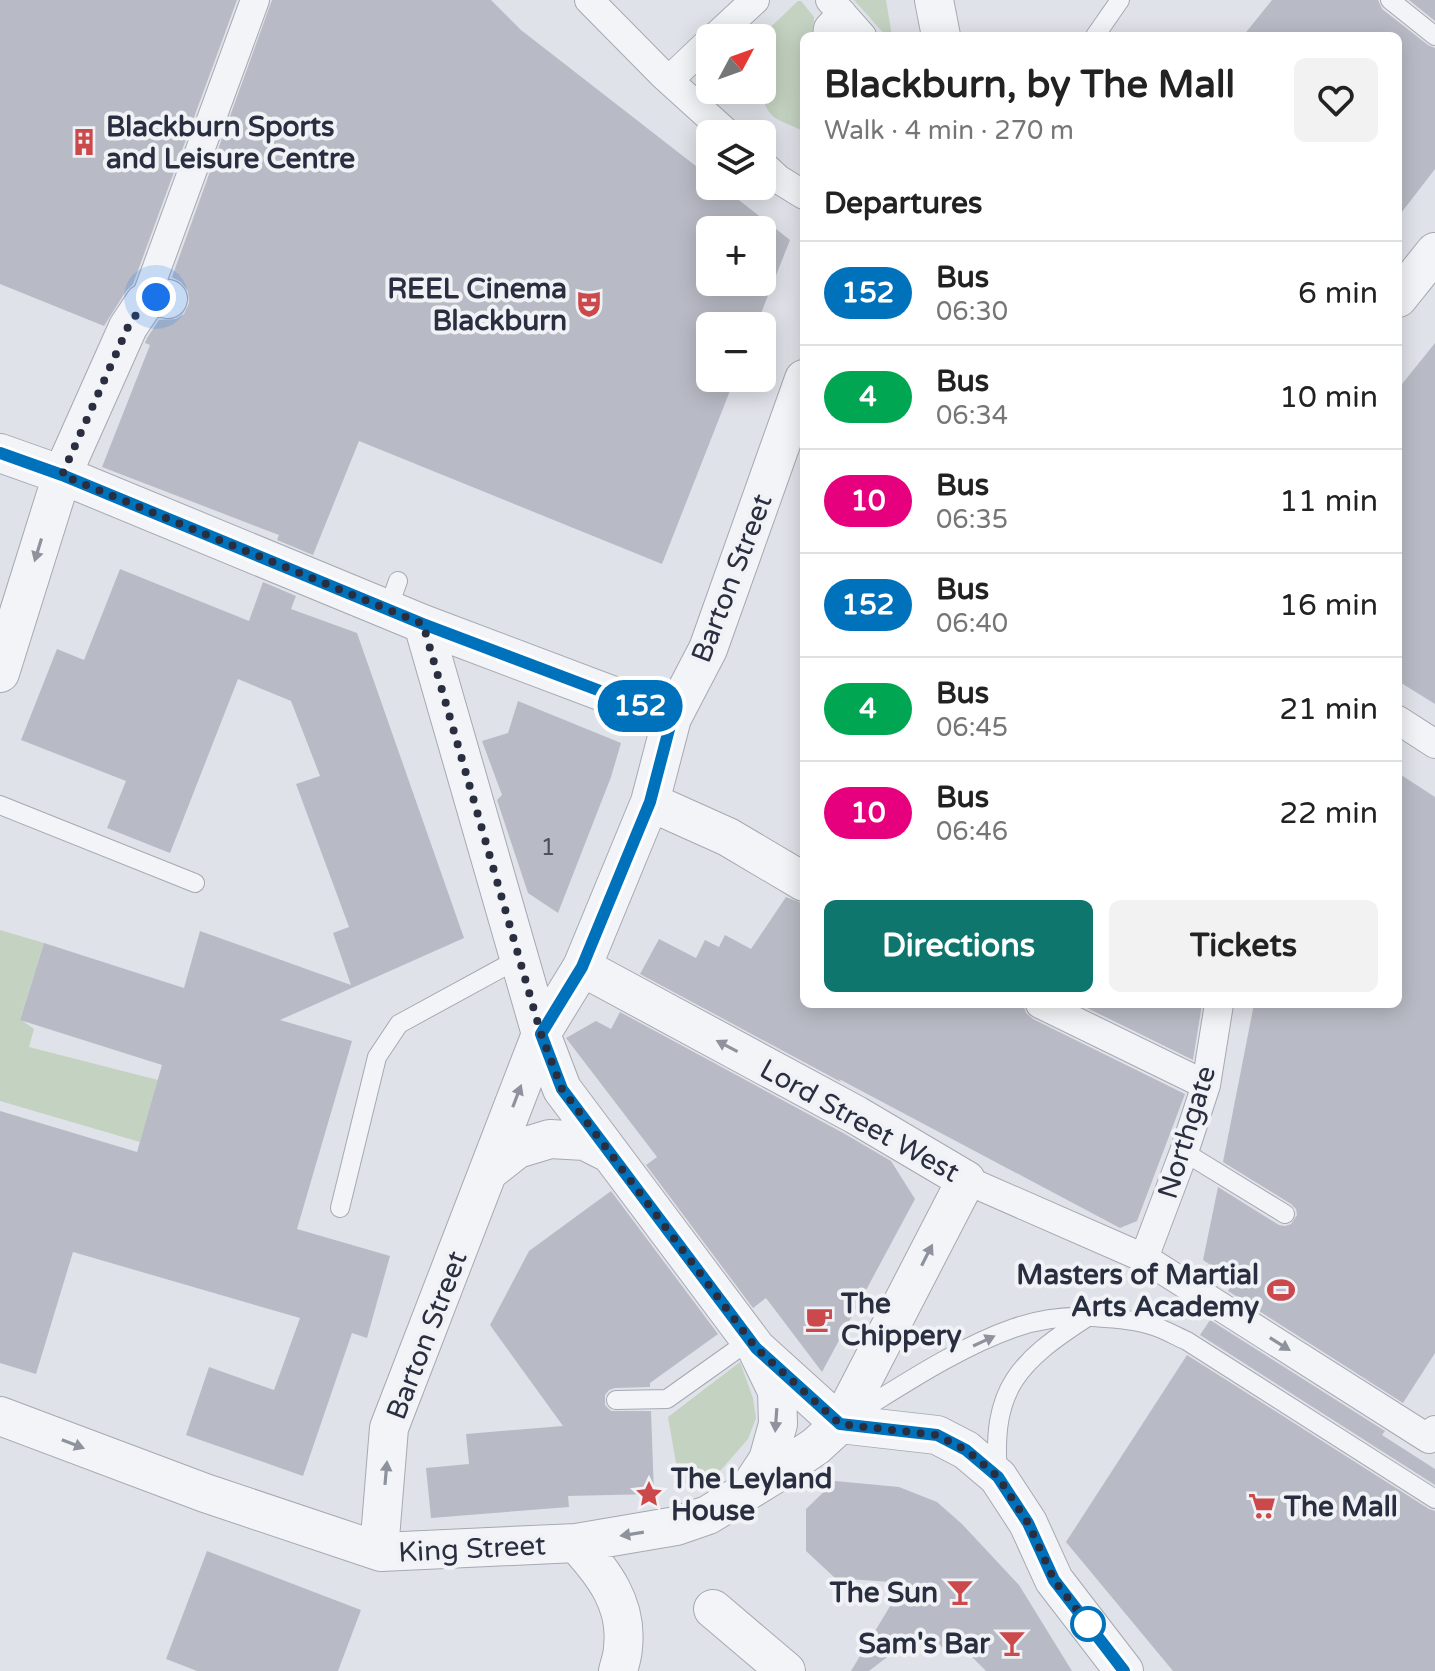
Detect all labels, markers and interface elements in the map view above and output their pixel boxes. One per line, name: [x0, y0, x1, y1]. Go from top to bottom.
north arrow: [696, 24, 776, 104]
map controls: [696, 24, 776, 392]
button: heart: [1294, 58, 1378, 142]
text: Blackburn, by The Mall: [824, 62, 1235, 108]
place label: Blackburn Sports and Leisure Centre: [106, 110, 355, 176]
text: Walk · 4 min · 270 m: [824, 115, 1074, 146]
button: layers: [696, 120, 776, 200]
building icon: Blackburn Sports and Leisure Centre: [69, 127, 99, 157]
text: Departures: [824, 185, 982, 222]
button: +: [696, 216, 776, 296]
text: Bus: [936, 259, 989, 296]
place label: REEL Cinema Blackburn: [387, 272, 567, 338]
text: 6 min: [1298, 275, 1378, 312]
text: 152: [842, 276, 894, 310]
your location: [136, 277, 176, 317]
theatre icon: REEL Cinema Blackburn: [574, 289, 604, 319]
text: 06:30: [936, 296, 1008, 327]
button: −: [696, 312, 776, 392]
text: Bus: [936, 363, 989, 400]
text: 10 min: [1279, 379, 1378, 416]
text: 4: [859, 380, 877, 414]
text: 06:34: [936, 400, 1008, 431]
text: Bus: [936, 467, 989, 504]
text: 11 min: [1279, 483, 1378, 520]
text: 10: [850, 484, 886, 518]
street label: Barton Street: [684, 489, 780, 667]
text: 06:35: [936, 504, 1008, 535]
one-way arrow: [32, 538, 44, 562]
text: Bus: [936, 571, 989, 608]
text: 16 min: [1279, 587, 1378, 624]
text: 152: [842, 588, 894, 622]
text: 06:40: [936, 608, 1008, 639]
text: Bus: [936, 675, 989, 712]
line badge: 152: [594, 680, 686, 732]
text: 152: [614, 689, 666, 723]
text: 21 min: [1279, 691, 1378, 728]
text: 4: [859, 692, 877, 726]
text: 06:45: [936, 712, 1008, 743]
text: Bus: [936, 779, 989, 816]
text: 22 min: [1279, 795, 1378, 832]
text: 10: [850, 796, 886, 830]
text: 06:46: [936, 816, 1008, 847]
house number: 1: [540, 833, 556, 862]
button: Directions: [824, 900, 1093, 992]
button: Tickets: [1109, 900, 1378, 992]
one-way arrow: [716, 1039, 738, 1053]
street label: Lord Street West: [754, 1052, 965, 1190]
street label: Northgate: [1151, 1062, 1223, 1203]
one-way arrow: [511, 1084, 524, 1108]
one-way arrow: [921, 1244, 934, 1267]
street label: Barton Street: [379, 1246, 475, 1424]
place label: Masters of Martial Arts Academy: [1016, 1258, 1259, 1324]
sports icon: Masters of Martial Arts Academy: [1266, 1275, 1296, 1305]
place label: The Chippery: [840, 1287, 961, 1353]
cafe icon: The Chippery: [804, 1304, 834, 1334]
one-way arrow: [973, 1334, 996, 1348]
one-way arrow: [1270, 1337, 1291, 1352]
one-way arrow: [769, 1408, 782, 1433]
one-way arrow: [61, 1438, 85, 1451]
one-way arrow: [380, 1460, 393, 1485]
place label: The Leyland House: [670, 1462, 832, 1528]
place icon: The Leyland House: [634, 1479, 664, 1509]
place label: The Mall: [1283, 1490, 1398, 1524]
supermarket icon: The Mall: [1247, 1491, 1277, 1521]
street label: King Street: [397, 1528, 547, 1570]
one-way arrow: [619, 1528, 644, 1540]
place label: The Sun: [829, 1576, 938, 1610]
bar icon: The Sun: [945, 1577, 975, 1607]
unlabelled marker: [1071, 1607, 1105, 1641]
place label: Sam's Bar: [859, 1627, 991, 1661]
bar icon: Sam's Bar: [997, 1628, 1027, 1658]

